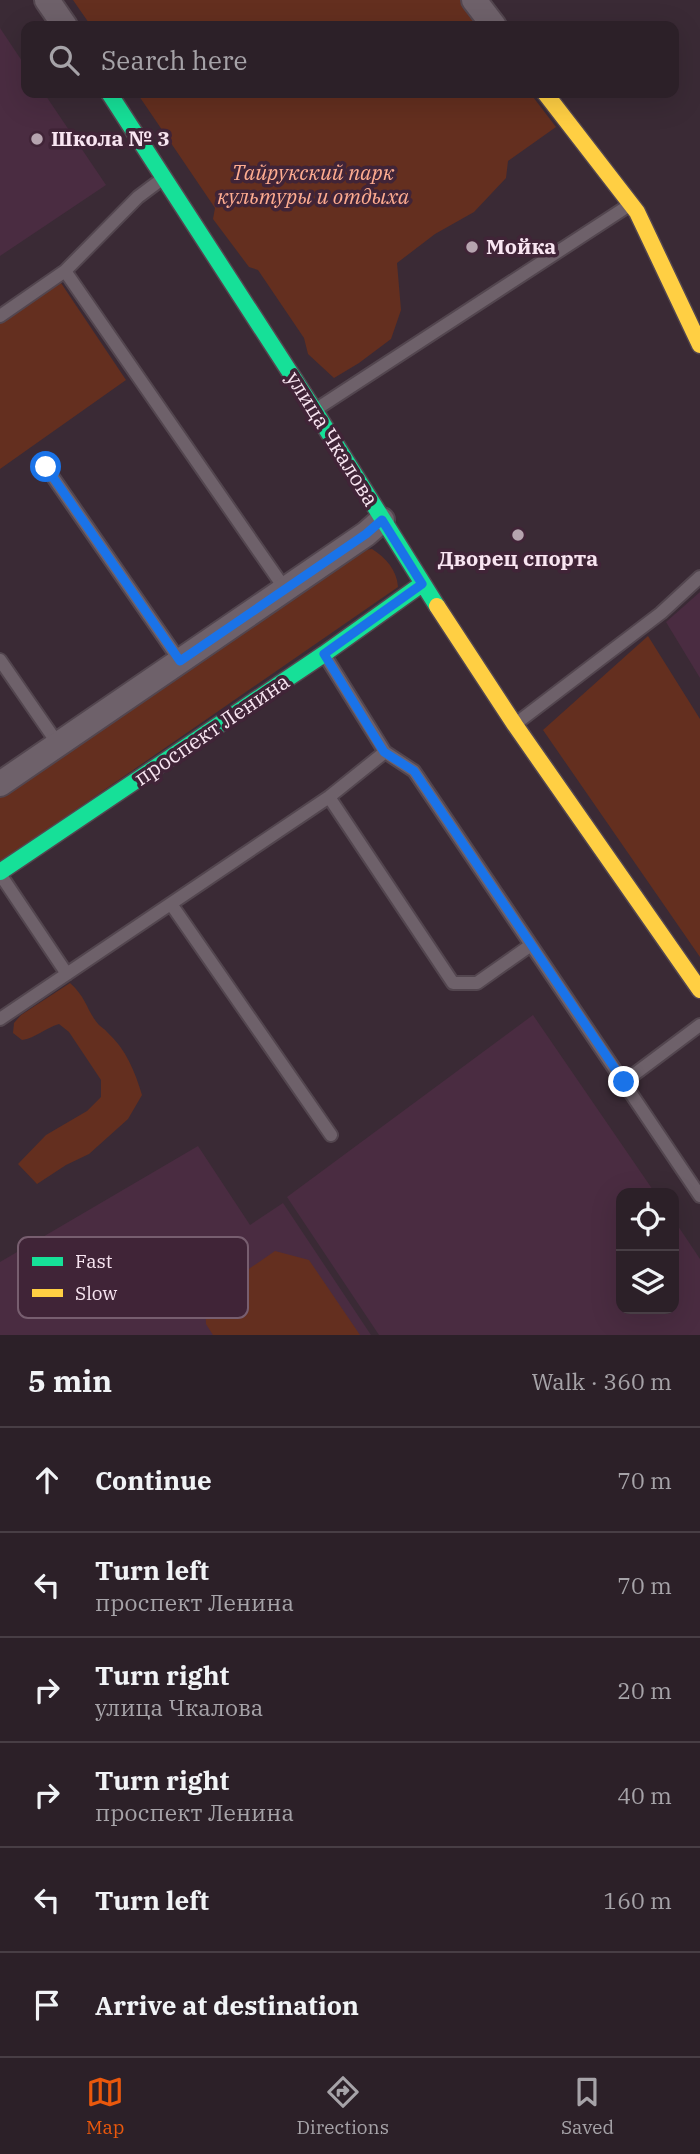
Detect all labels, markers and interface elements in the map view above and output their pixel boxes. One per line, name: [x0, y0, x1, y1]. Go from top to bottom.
search box: [21, 21, 679, 98]
icon: search: [45, 41, 83, 79]
text: Search here: [101, 43, 247, 77]
place label: Школа № 3: [51, 124, 170, 152]
marker: Школа № 3: [29, 131, 45, 147]
park label: Тайрукский парк культуры и отдыха: [217, 158, 410, 210]
place label: Мойка: [486, 232, 556, 260]
marker: Мойка: [464, 239, 480, 255]
street label: улица Чкалова: [280, 366, 385, 511]
route start: [30, 451, 61, 482]
marker: Дворец спорта: [510, 527, 526, 543]
place label: Дворец спорта: [438, 544, 598, 572]
street label: проспект Ленина: [128, 667, 295, 792]
route end: [608, 1066, 639, 1097]
map controls: [616, 1188, 679, 1314]
button: locate: [616, 1188, 679, 1251]
legend: [18, 1237, 248, 1318]
text: Fast: [75, 1249, 113, 1273]
button: layers: [616, 1251, 679, 1314]
text: Slow: [75, 1281, 117, 1305]
text: 5 min: [28, 1361, 112, 1400]
text: Walk · 360 m: [531, 1366, 672, 1396]
icon: ahead: [28, 1461, 66, 1499]
text: Continue: [95, 1463, 212, 1497]
text: 70 m: [617, 1465, 672, 1495]
text: Turn left: [95, 1553, 209, 1587]
icon: left: [28, 1566, 66, 1604]
text: 70 m: [617, 1570, 672, 1600]
text: проспект Ленина: [95, 1587, 294, 1617]
text: Turn right: [95, 1658, 229, 1692]
icon: right: [28, 1671, 66, 1709]
text: 20 m: [617, 1675, 672, 1705]
text: улица Чкалова: [95, 1692, 263, 1722]
text: Turn right: [95, 1763, 229, 1797]
icon: right: [28, 1776, 66, 1814]
text: 40 m: [617, 1780, 672, 1810]
text: проспект Ленина: [95, 1797, 294, 1827]
icon: left: [28, 1881, 66, 1919]
text: Turn left: [95, 1883, 209, 1917]
text: 160 m: [603, 1885, 672, 1915]
icon: arrive: [28, 1986, 66, 2024]
text: Arrive at destination: [95, 1988, 359, 2022]
tab: Map: [86, 2073, 125, 2139]
tab: Directions: [296, 2073, 389, 2139]
tab: Saved: [561, 2073, 614, 2139]

